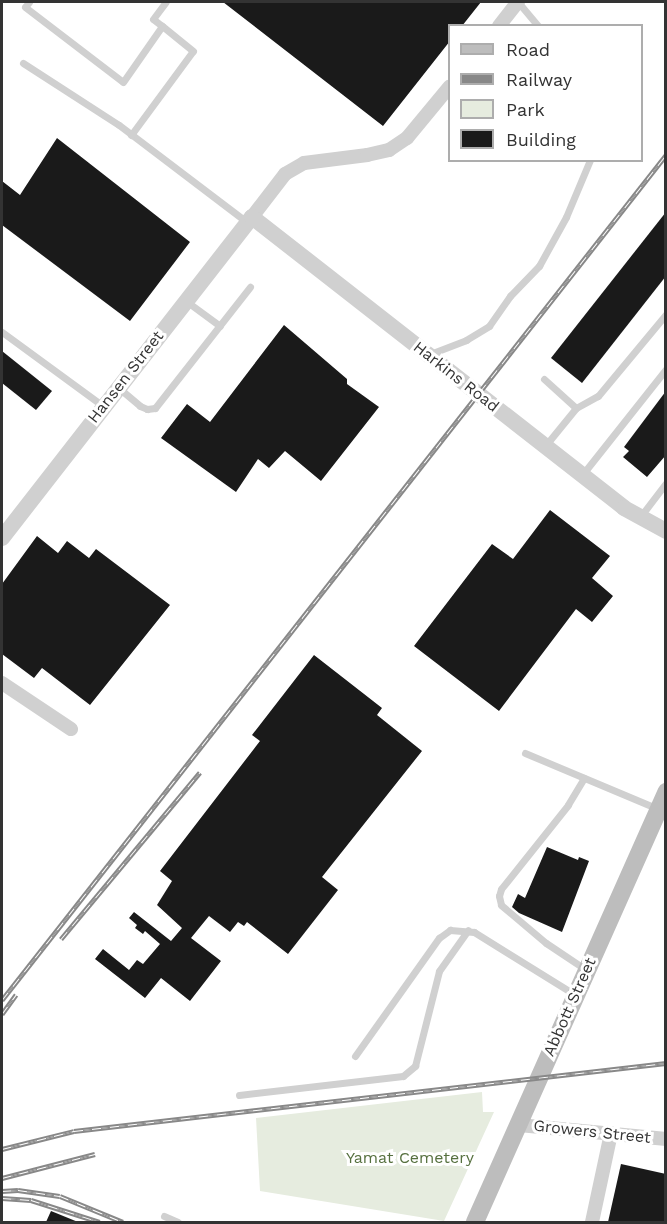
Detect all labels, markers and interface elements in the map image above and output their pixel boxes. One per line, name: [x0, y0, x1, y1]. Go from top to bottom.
legend: [448, 24, 643, 162]
text: Road: [506, 39, 550, 60]
text: Railway: [506, 69, 572, 90]
text: Park: [506, 99, 545, 120]
text: Building: [506, 129, 576, 150]
street label: Hansen Street: [84, 327, 168, 427]
street label: Harkins Road: [409, 338, 503, 416]
street label: Abbott Street: [540, 955, 600, 1059]
street label: Growers Street: [532, 1116, 652, 1148]
park label: Yamat Cemetery: [346, 1148, 474, 1168]

